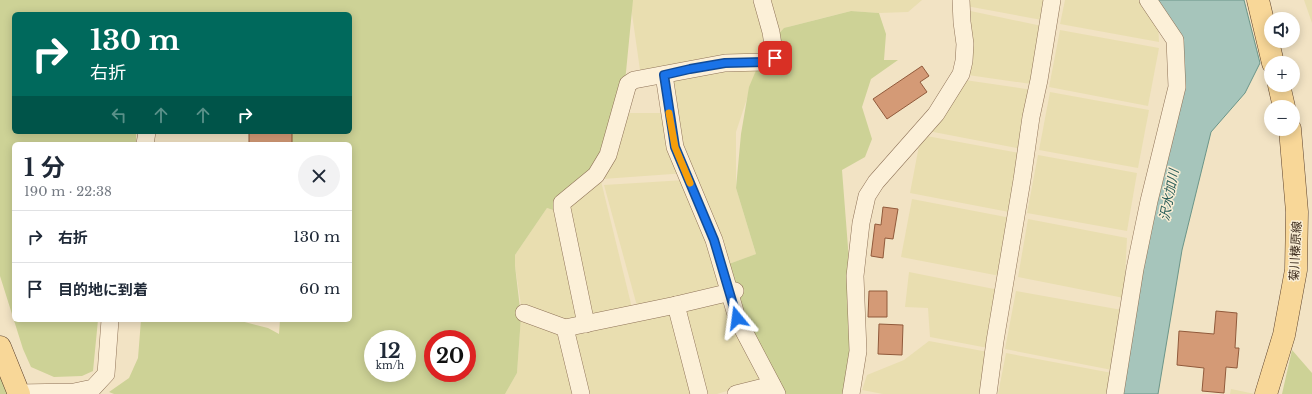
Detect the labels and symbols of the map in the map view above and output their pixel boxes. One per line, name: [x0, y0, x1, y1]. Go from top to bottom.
pin: [758, 41, 792, 75]
water label: 沢水加川: [1156, 166, 1183, 222]
street label: 菊川榛原線: [1286, 221, 1304, 281]
position arrow: [716, 297, 758, 339]
speed limit sign: 20: [424, 330, 476, 382]

